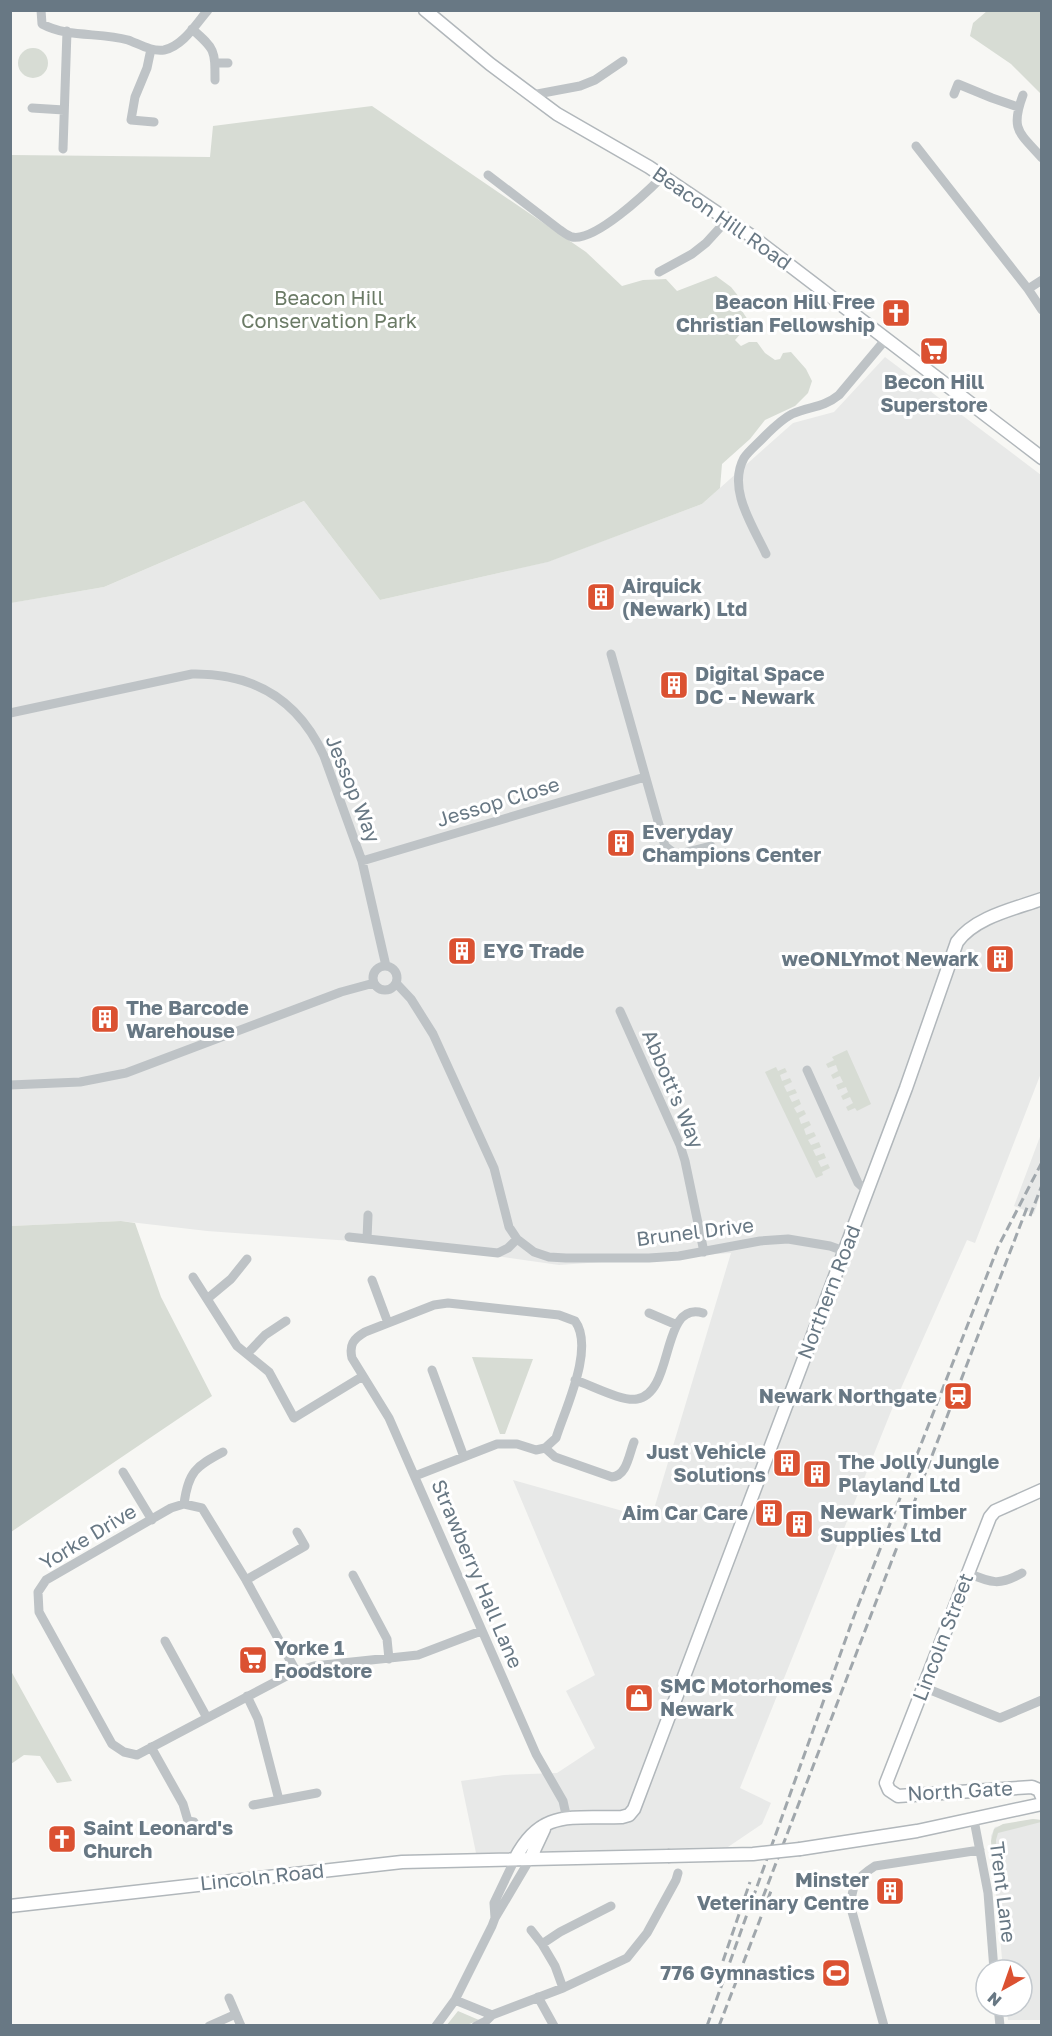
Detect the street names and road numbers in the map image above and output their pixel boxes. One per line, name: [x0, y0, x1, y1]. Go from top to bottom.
street label: Beacon Hill Road: [649, 160, 797, 274]
street label: Jessop Way: [322, 731, 386, 846]
street label: Jessop Close: [433, 771, 562, 831]
street label: Abbott's Way: [638, 1026, 710, 1152]
street label: Brunel Drive: [635, 1212, 755, 1250]
street label: Northern Road: [792, 1221, 865, 1362]
street label: Strawberry Hall Lane: [427, 1476, 529, 1672]
street label: Yorke Drive: [35, 1498, 140, 1574]
street label: Lincoln Street: [907, 1569, 977, 1704]
street label: North Gate: [907, 1775, 1013, 1805]
street label: Trent Lane: [986, 1840, 1022, 1944]
street label: Lincoln Road: [199, 1858, 325, 1894]

